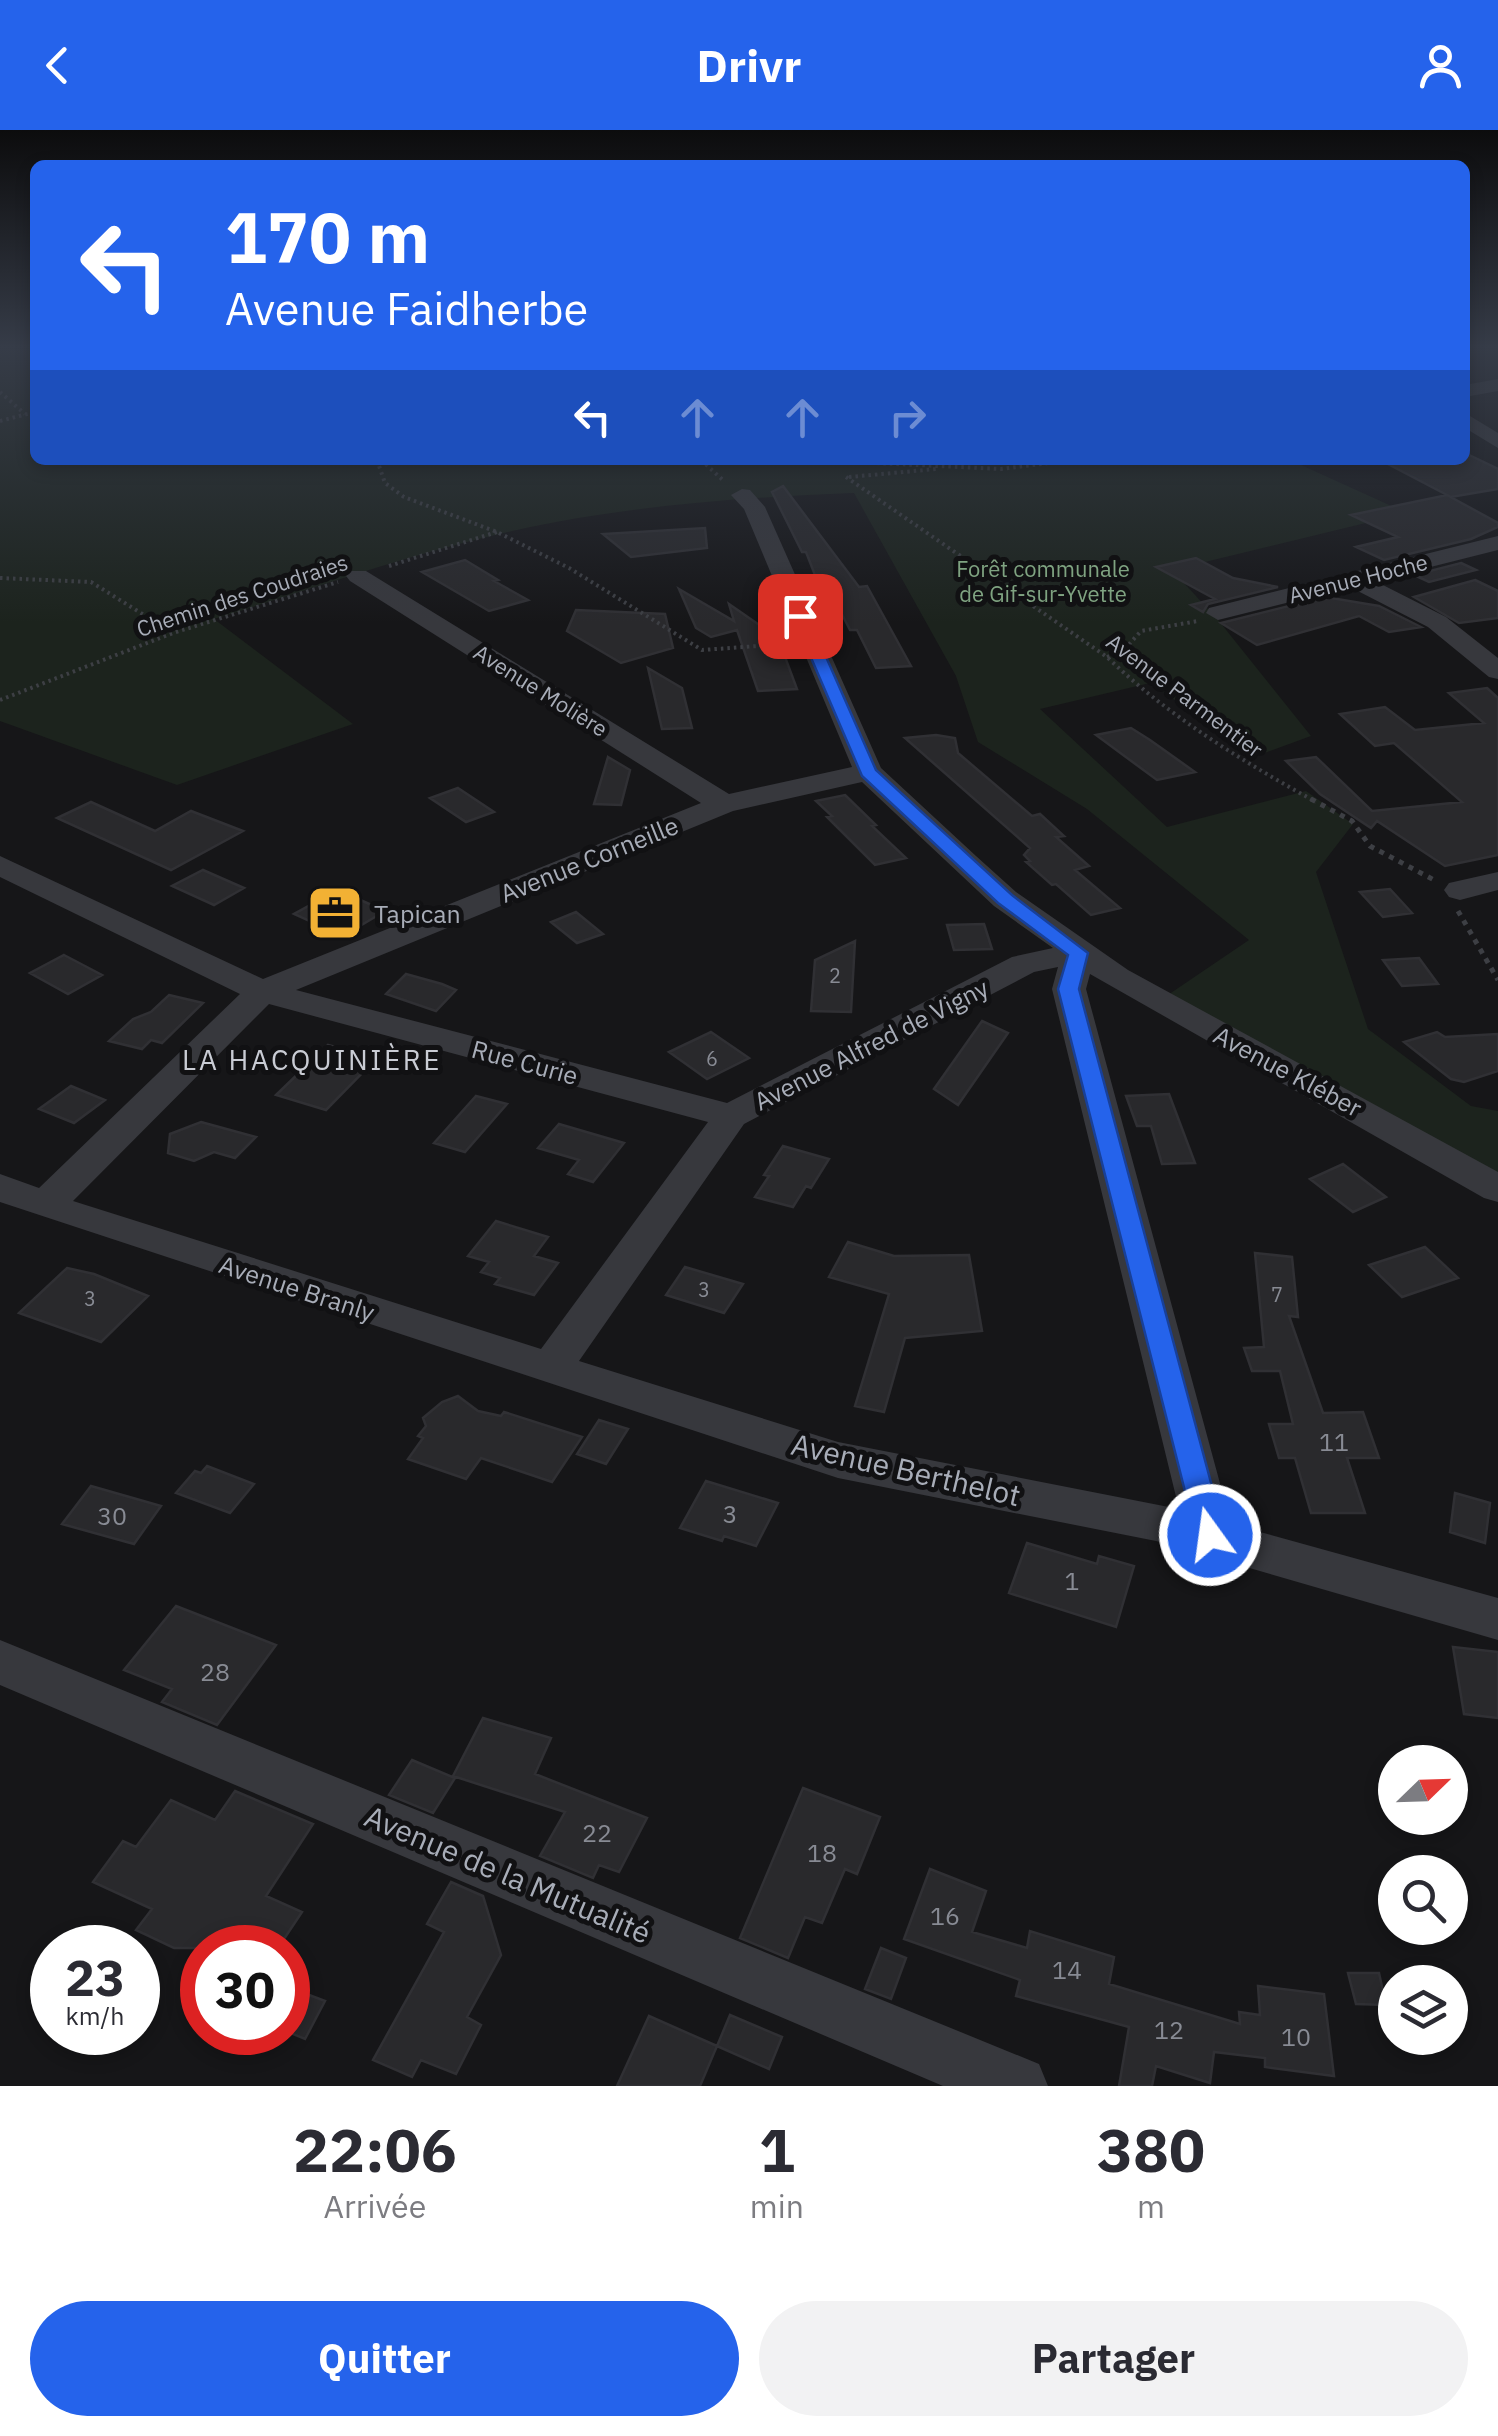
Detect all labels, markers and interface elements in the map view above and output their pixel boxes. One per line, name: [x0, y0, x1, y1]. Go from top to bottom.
text: Drivr: [697, 36, 801, 94]
icon: back: [30, 38, 85, 93]
icon: person: [1413, 38, 1468, 93]
text: 170 m: [225, 191, 430, 282]
icon: left: [60, 200, 190, 330]
text: Avenue Faidherbe: [225, 279, 588, 337]
icon: left: [565, 390, 620, 445]
icon: ahead: [670, 390, 725, 445]
icon: ahead: [775, 390, 830, 445]
icon: right: [880, 390, 935, 445]
street label: Chemin des Coudraies: [133, 547, 351, 643]
street label: Avenue Hoche: [1286, 547, 1430, 609]
park label: Forêt communale de Gif-sur-Yvette: [956, 554, 1130, 608]
pin: [758, 574, 843, 659]
icon: arrive: [773, 589, 828, 644]
street label: Avenue Parmentier: [1101, 627, 1269, 763]
street label: Avenue Molière: [469, 637, 613, 743]
street label: Avenue Corneille: [495, 808, 683, 910]
office icon: Tapican: [305, 883, 365, 943]
place label: Tapican: [374, 897, 461, 930]
house number: 2: [829, 962, 841, 989]
street label: Avenue Alfred de Vigny: [748, 970, 994, 1117]
street label: Avenue Kléber: [1208, 1018, 1368, 1124]
street label: Rue Curie: [468, 1032, 582, 1092]
district label: LA HACQUINIÈRE: [182, 1041, 442, 1078]
house number: 6: [706, 1045, 718, 1072]
street label: Avenue Branly: [215, 1247, 379, 1329]
house number: 3: [698, 1276, 710, 1303]
house number: 7: [1271, 1281, 1283, 1308]
house number: 3: [84, 1285, 96, 1312]
street label: Avenue Berthelot: [788, 1424, 1024, 1514]
house number: 11: [1319, 1425, 1349, 1458]
position arrow: [1158, 1483, 1262, 1587]
house number: 3: [722, 1497, 738, 1530]
house number: 30: [97, 1499, 127, 1532]
house number: 1: [1064, 1564, 1080, 1597]
house number: 28: [200, 1655, 230, 1688]
north arrow: [1378, 1745, 1468, 1835]
map controls: [1378, 1745, 1468, 2055]
street label: Avenue de la Mutualité: [359, 1796, 657, 1952]
house number: 22: [582, 1816, 612, 1849]
house number: 18: [807, 1836, 837, 1869]
button: search: [1378, 1855, 1468, 1945]
house number: 16: [930, 1899, 960, 1932]
speed limit sign: 30: [180, 1925, 310, 2055]
text: 23: [65, 1945, 125, 2010]
house number: 14: [1052, 1953, 1082, 1986]
button: layers: [1378, 1965, 1468, 2055]
text: km/h: [66, 1999, 124, 2032]
house number: 12: [1154, 2013, 1184, 2046]
house number: 10: [1281, 2020, 1311, 2053]
text: 22:06: [293, 2110, 457, 2189]
text: 1: [759, 2110, 795, 2189]
text: 380: [1097, 2110, 1205, 2189]
text: Arrivée: [324, 2185, 426, 2227]
text: min: [750, 2185, 804, 2227]
text: m: [1137, 2185, 1165, 2227]
button: Quitter: [30, 2301, 739, 2416]
button: Partager: [759, 2301, 1468, 2416]

